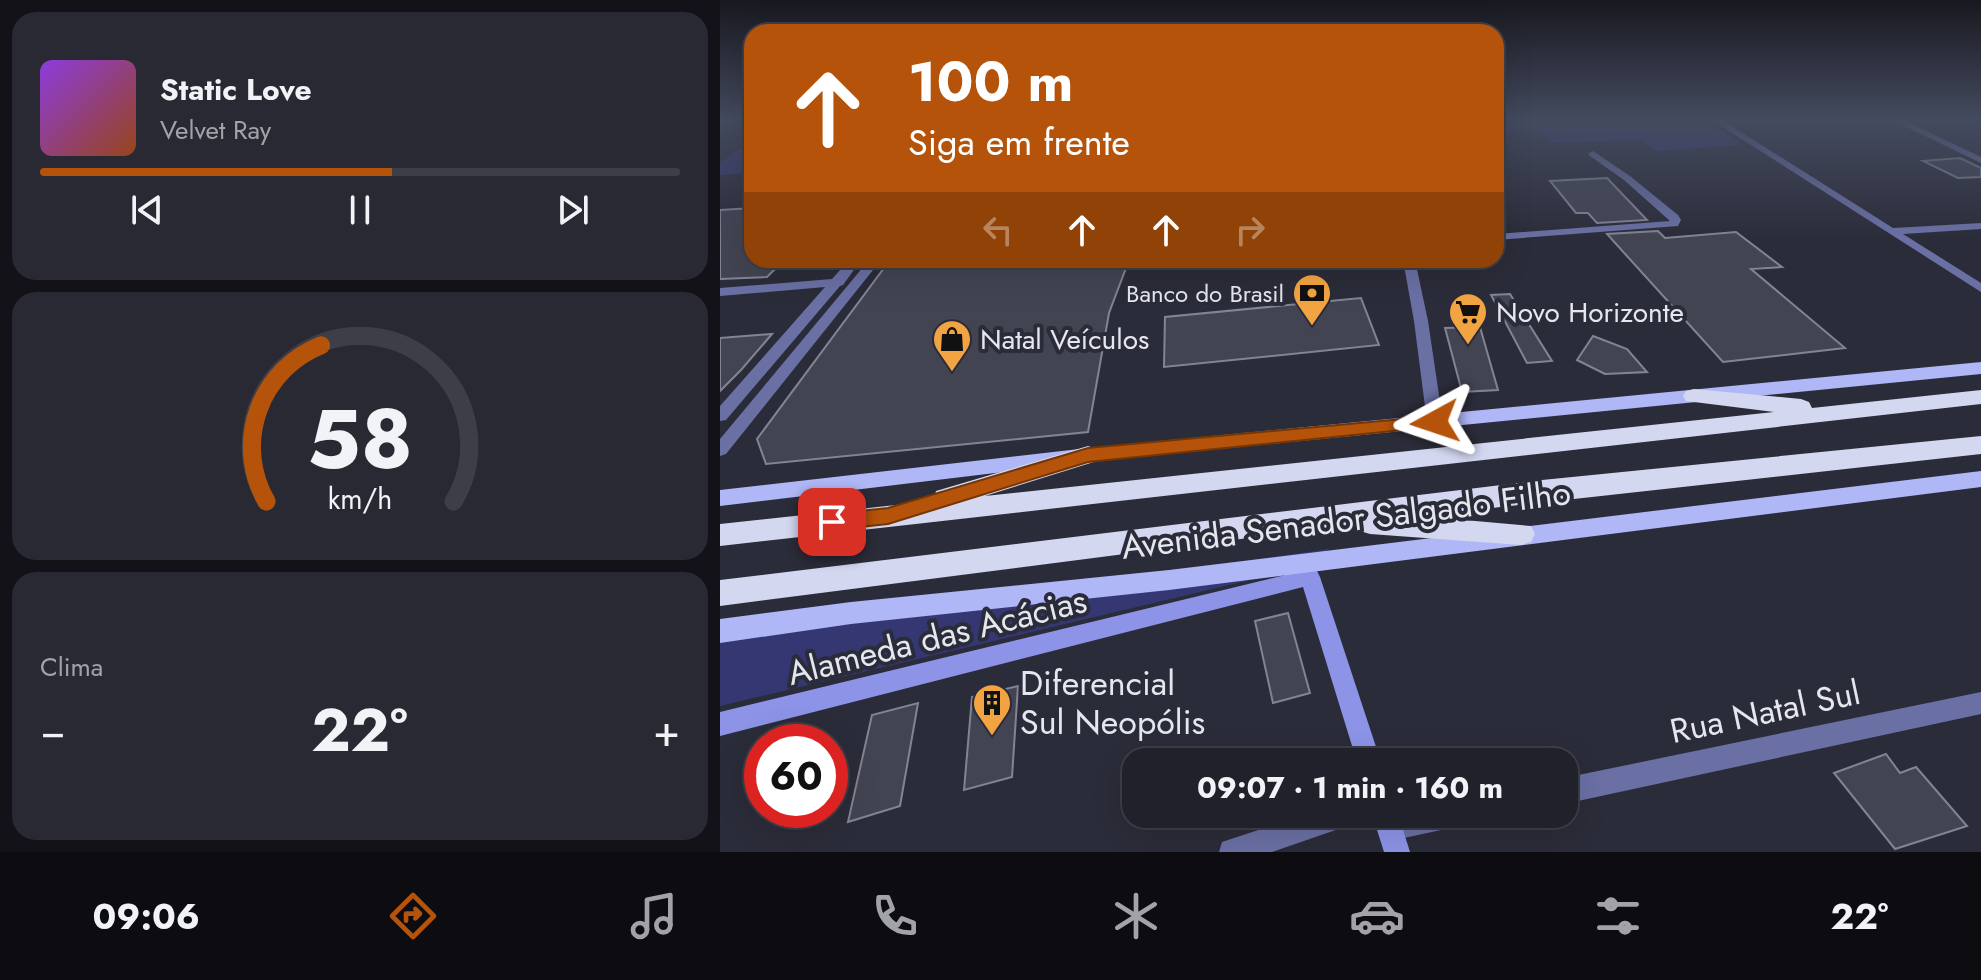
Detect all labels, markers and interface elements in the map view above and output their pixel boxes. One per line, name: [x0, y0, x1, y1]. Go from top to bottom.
text: 100 m: [908, 41, 1073, 122]
icon: ahead: [776, 56, 880, 160]
text: Static Love: [160, 68, 312, 111]
text: Velvet Ray: [160, 111, 271, 149]
text: Siga em frente: [908, 116, 1130, 168]
icon: previous: [125, 188, 169, 232]
icon: pause: [338, 188, 382, 232]
icon: next: [551, 188, 595, 232]
icon: left: [976, 208, 1020, 252]
icon: ahead: [1060, 208, 1104, 252]
icon: ahead: [1144, 208, 1188, 252]
icon: right: [1228, 208, 1272, 252]
bank icon: Banco do Brasil: [1291, 272, 1333, 327]
place label: Banco do Brasil: [1126, 276, 1284, 311]
supermarket icon: Novo Horizonte: [1447, 291, 1489, 346]
place label: Novo Horizonte: [1496, 292, 1684, 333]
shop icon: Natal Veículos: [931, 318, 973, 373]
place label: Natal Veículos: [980, 319, 1149, 360]
text: 58: [307, 379, 413, 499]
position arrow: [1393, 380, 1477, 464]
street label: Avenida Senador Salgado Filho: [1119, 468, 1573, 572]
text: km/h: [328, 478, 392, 520]
pin: [798, 488, 866, 556]
icon: arrive: [810, 500, 854, 544]
street label: Alameda das Acácias: [782, 576, 1092, 698]
text: Clima: [40, 648, 103, 686]
place label: Diferencial Sul Neopólis: [1020, 659, 1205, 747]
street label: Rua Natal Sul: [1666, 668, 1864, 756]
building icon: Diferencial Sul Neopólis: [971, 682, 1013, 737]
text: 22°: [311, 687, 408, 774]
text: −: [40, 699, 66, 763]
text: +: [653, 699, 680, 763]
speed limit sign: 60: [744, 724, 848, 828]
text: 09:07 · 1 min · 160 m: [1197, 766, 1503, 809]
icon: directions: [385, 888, 441, 944]
icon: music: [626, 888, 682, 944]
icon: phone: [867, 888, 923, 944]
icon: climate: [1108, 888, 1164, 944]
icon: car: [1349, 888, 1405, 944]
icon: filters: [1590, 888, 1646, 944]
text: 09:06: [92, 890, 200, 942]
text: 22°: [1831, 890, 1889, 942]

